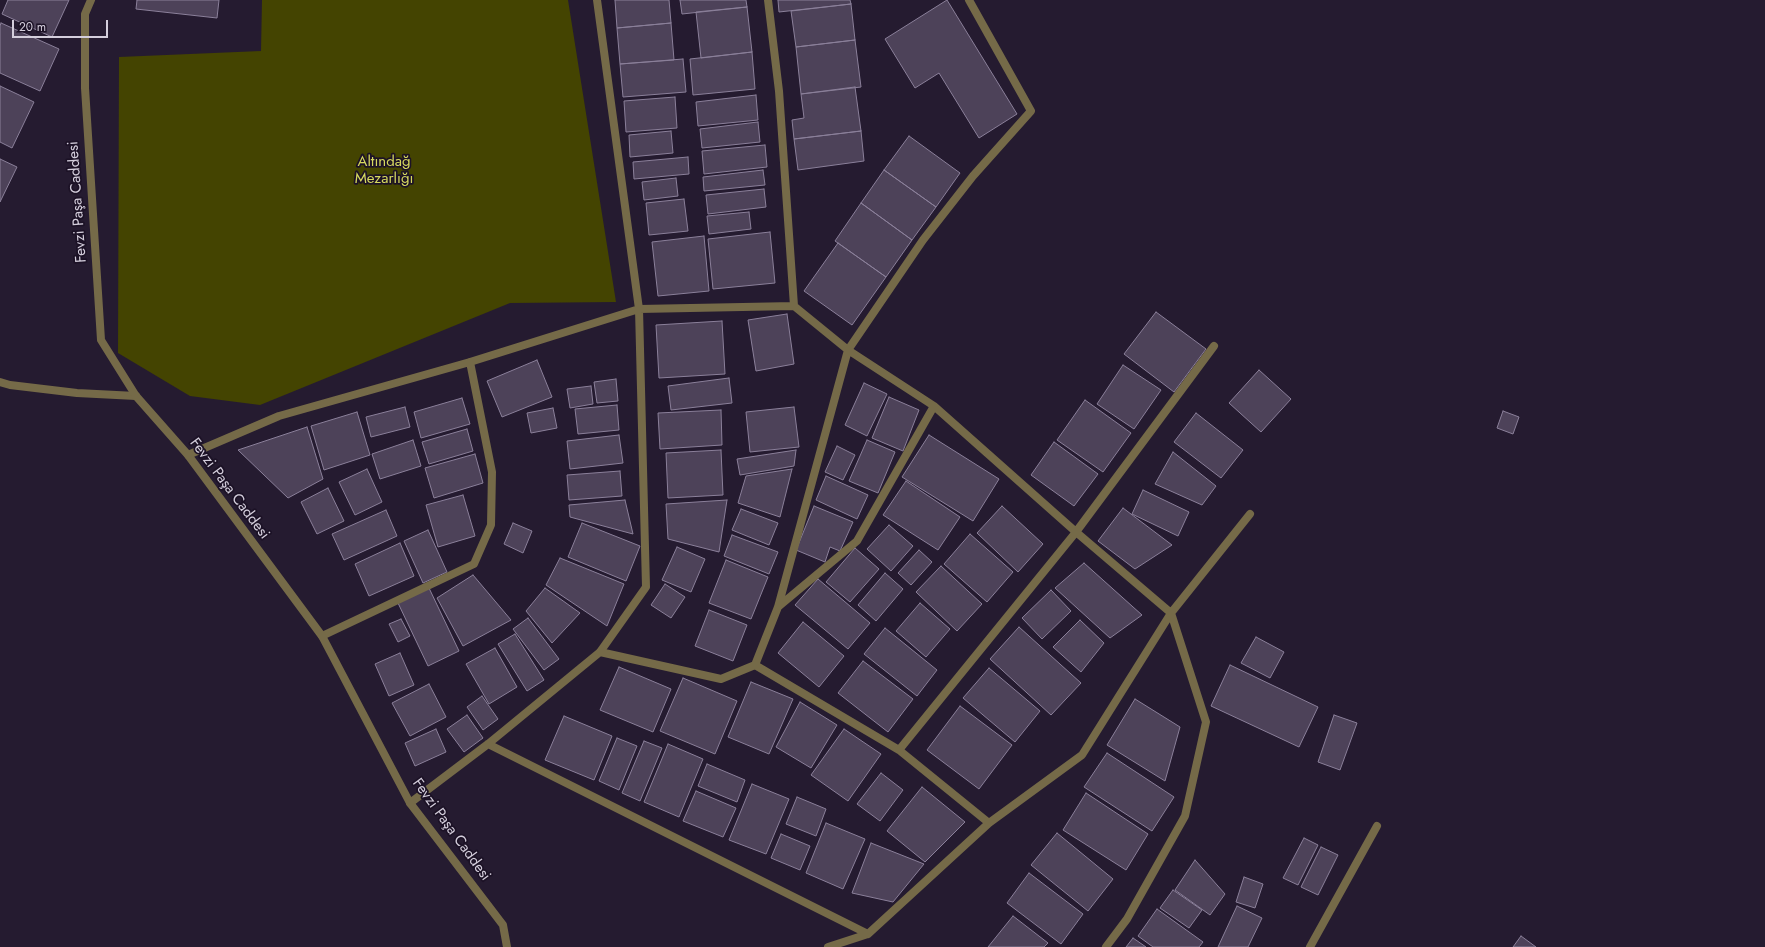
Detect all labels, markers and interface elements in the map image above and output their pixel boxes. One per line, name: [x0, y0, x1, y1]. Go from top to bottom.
scale bar: [14, 12, 110, 38]
text: 20 m: [19, 18, 46, 36]
street label: Fevzi Paşa Caddesi: [65, 141, 91, 263]
park label: Altındağ Mezarlığı: [355, 153, 413, 188]
street label: Fevzi Paşa Caddesi: [185, 435, 273, 543]
street label: Fevzi Paşa Caddesi: [408, 775, 494, 885]

